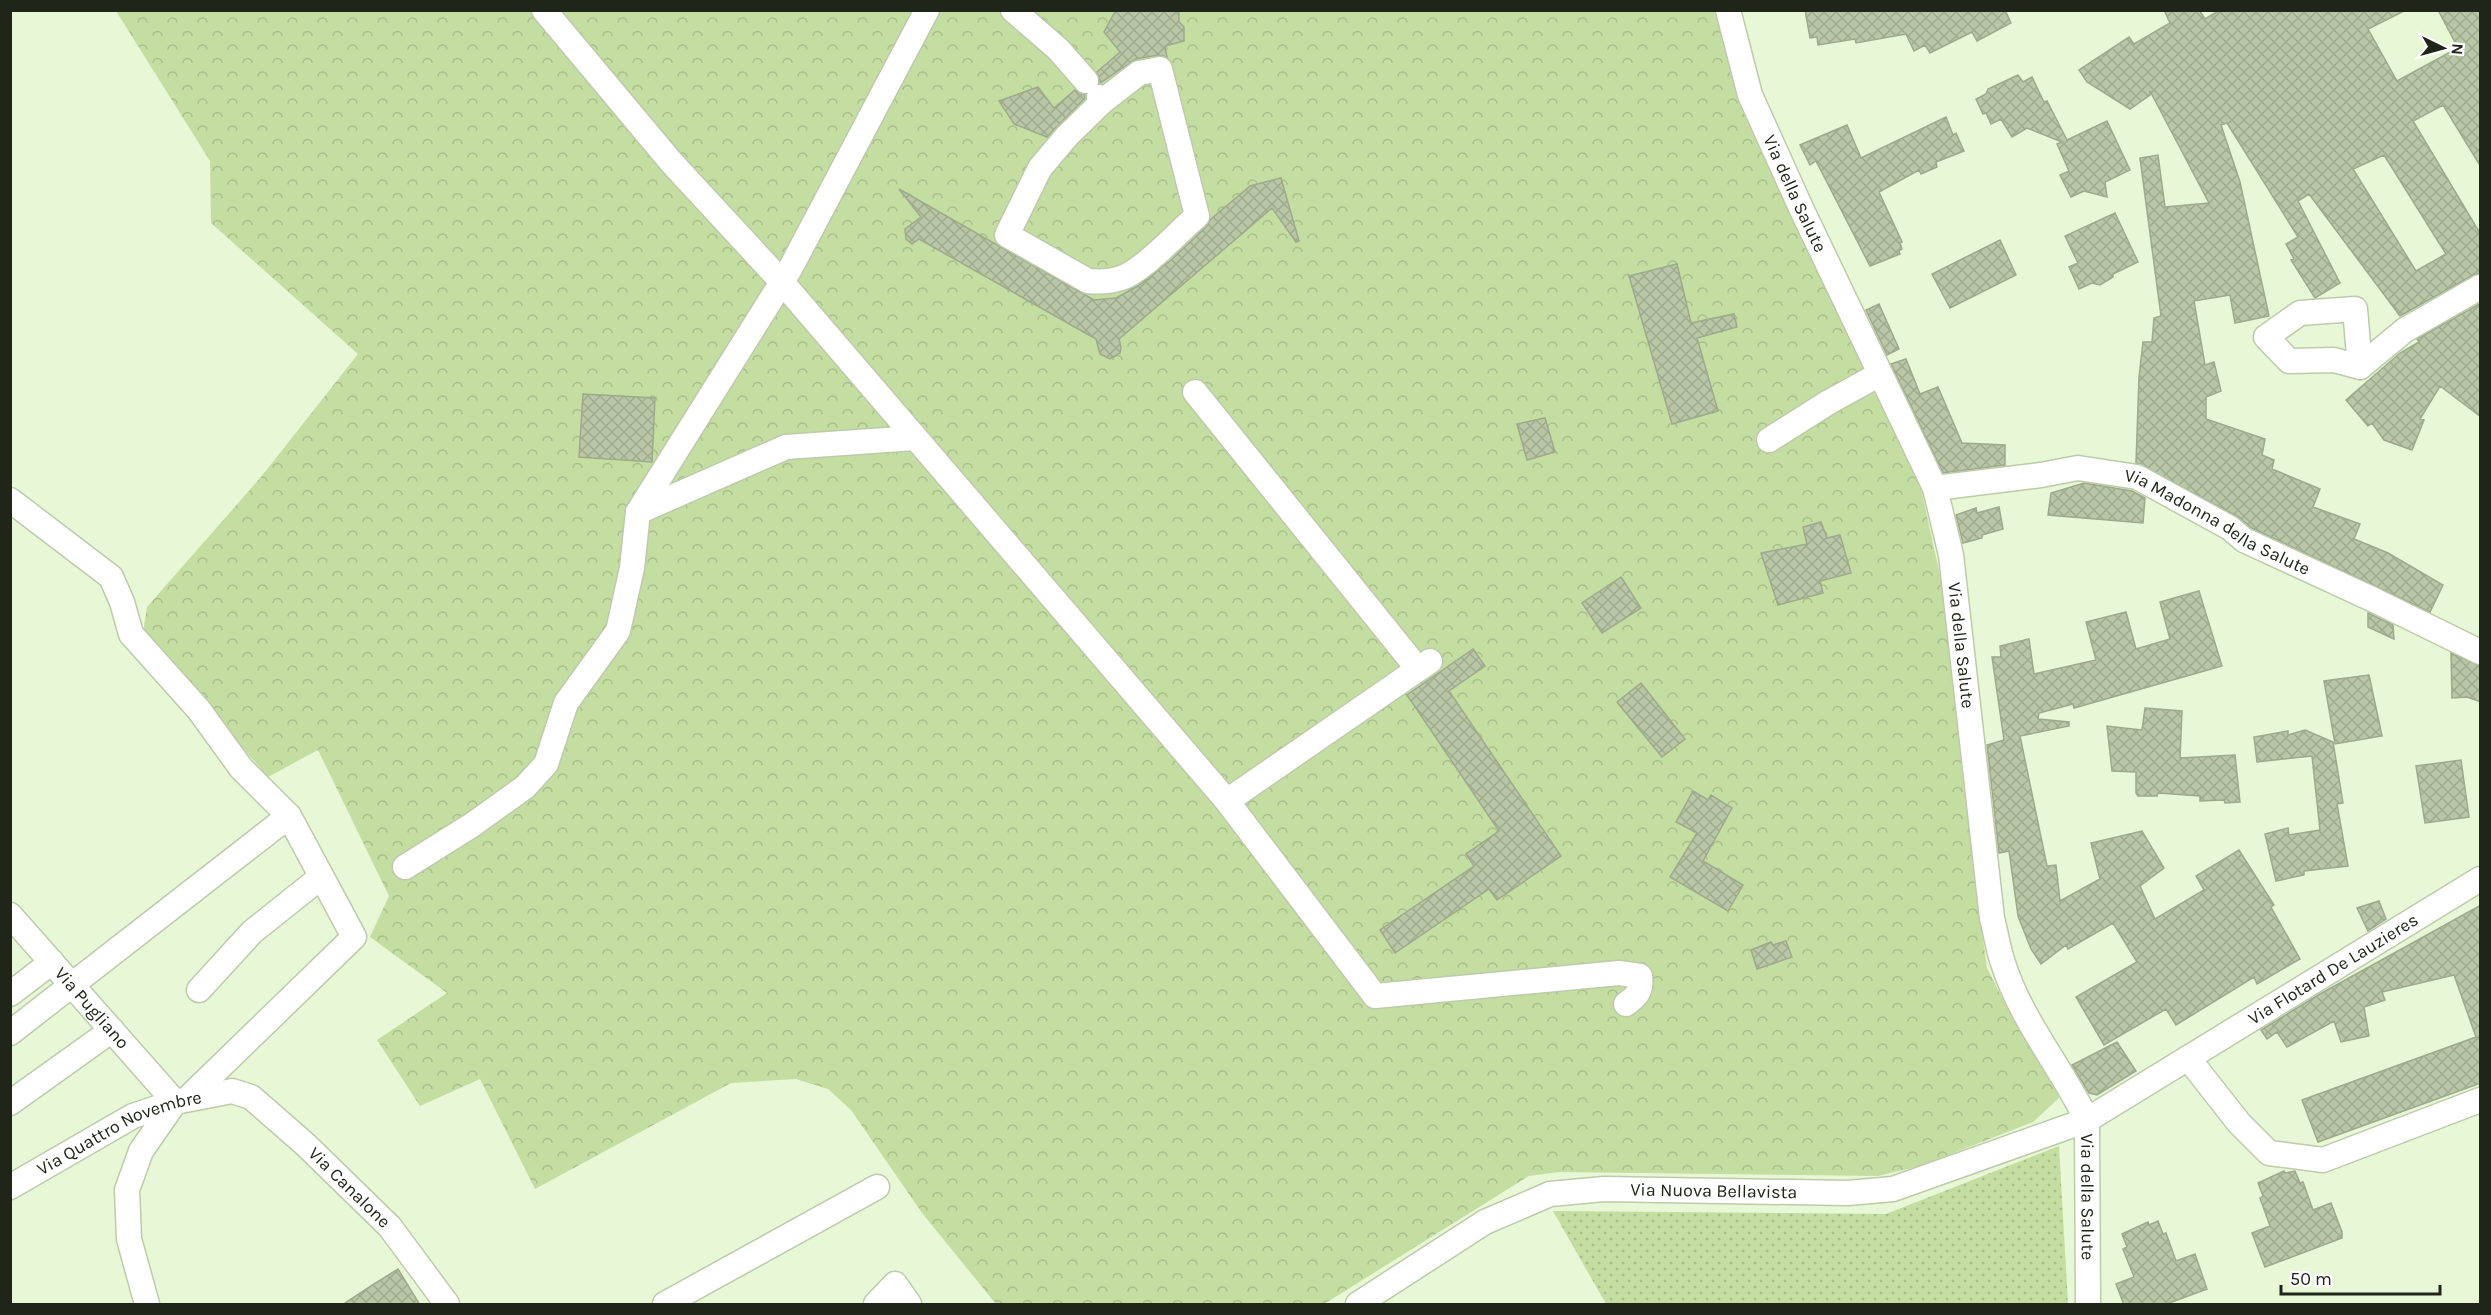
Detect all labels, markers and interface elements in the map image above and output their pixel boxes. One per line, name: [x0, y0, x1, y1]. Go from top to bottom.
north arrow: [2413, 18, 2473, 78]
text: N: [2447, 43, 2467, 56]
street label: Via della Salute: [1758, 131, 1831, 256]
street label: Via Madonna della Salute: [2123, 464, 2314, 580]
street label: Via della Salute: [1943, 581, 1979, 710]
street label: Via Flotard De Lauzieres: [2244, 909, 2422, 1029]
street label: Via Pugliano: [50, 963, 134, 1053]
street label: Via Quattro Novembre: [33, 1086, 203, 1180]
street label: Via della Salute: [2076, 1133, 2099, 1260]
street label: Via Canalone: [304, 1142, 395, 1232]
street label: Via Nuova Bellavista: [1630, 1178, 1798, 1203]
scale bar: [2281, 1258, 2440, 1296]
text: 50 m: [2290, 1268, 2332, 1290]

